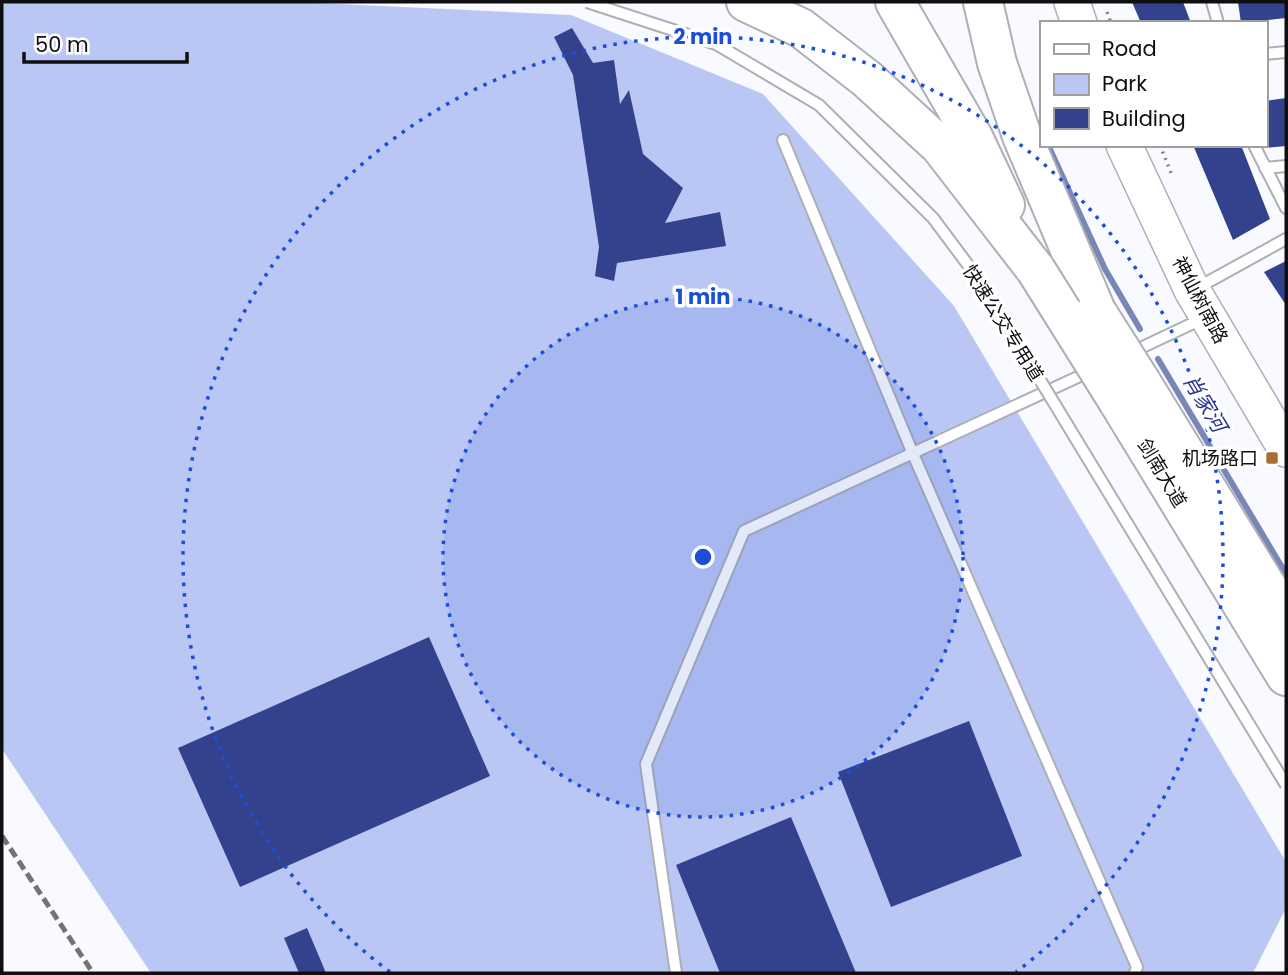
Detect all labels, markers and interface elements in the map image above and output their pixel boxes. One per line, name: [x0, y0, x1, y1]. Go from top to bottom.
scale bar: [24, 21, 187, 65]
legend: [1040, 21, 1267, 147]
text: 2 min: [673, 22, 733, 51]
text: 50 m: [35, 30, 89, 59]
text: Road: [1102, 34, 1157, 63]
text: Park: [1102, 69, 1147, 98]
text: Building: [1102, 104, 1186, 133]
street label: 神仙树南路: [1166, 252, 1234, 348]
street label: 快速公交专用道: [956, 259, 1050, 387]
text: 1 min: [676, 282, 730, 311]
water label: 肖家河: [1176, 369, 1236, 441]
street label: 剑南大道: [1131, 433, 1193, 513]
place label: 机场路口: [1182, 445, 1258, 472]
marker: 机场路口: [1264, 450, 1280, 466]
centre of rings: [691, 545, 715, 569]

